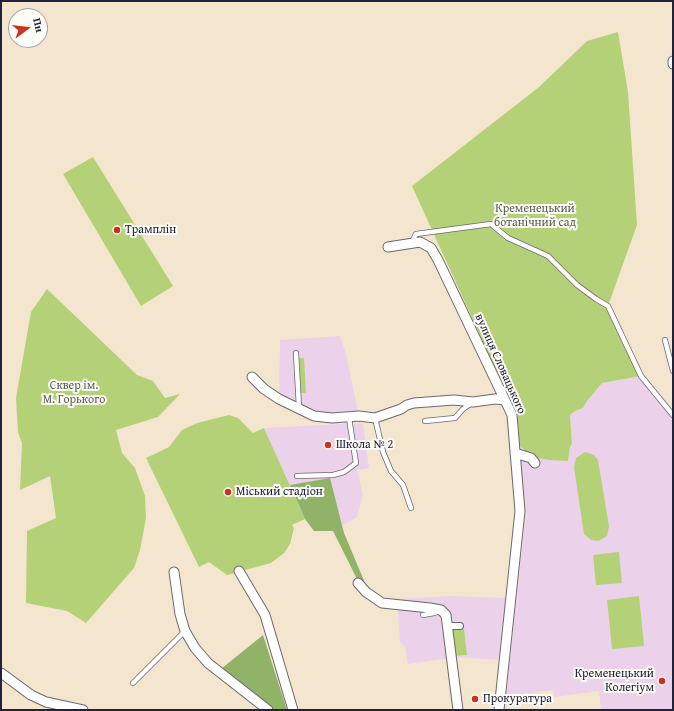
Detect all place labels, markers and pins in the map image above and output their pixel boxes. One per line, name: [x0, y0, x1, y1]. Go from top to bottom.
place label: Трамплін: [125, 223, 176, 237]
marker: Трамплін: [112, 225, 122, 235]
place label: Школа № 2: [336, 438, 393, 452]
marker: Школа № 2: [323, 440, 333, 450]
place label: Міський стадіон: [236, 485, 323, 499]
marker: Міський стадіон: [223, 487, 233, 497]
place label: Кременецький Колегіум: [575, 667, 654, 695]
marker: Кременецький Колегіум: [657, 676, 667, 686]
place label: Прокуратура: [483, 692, 552, 706]
marker: Прокуратура: [470, 694, 480, 704]

